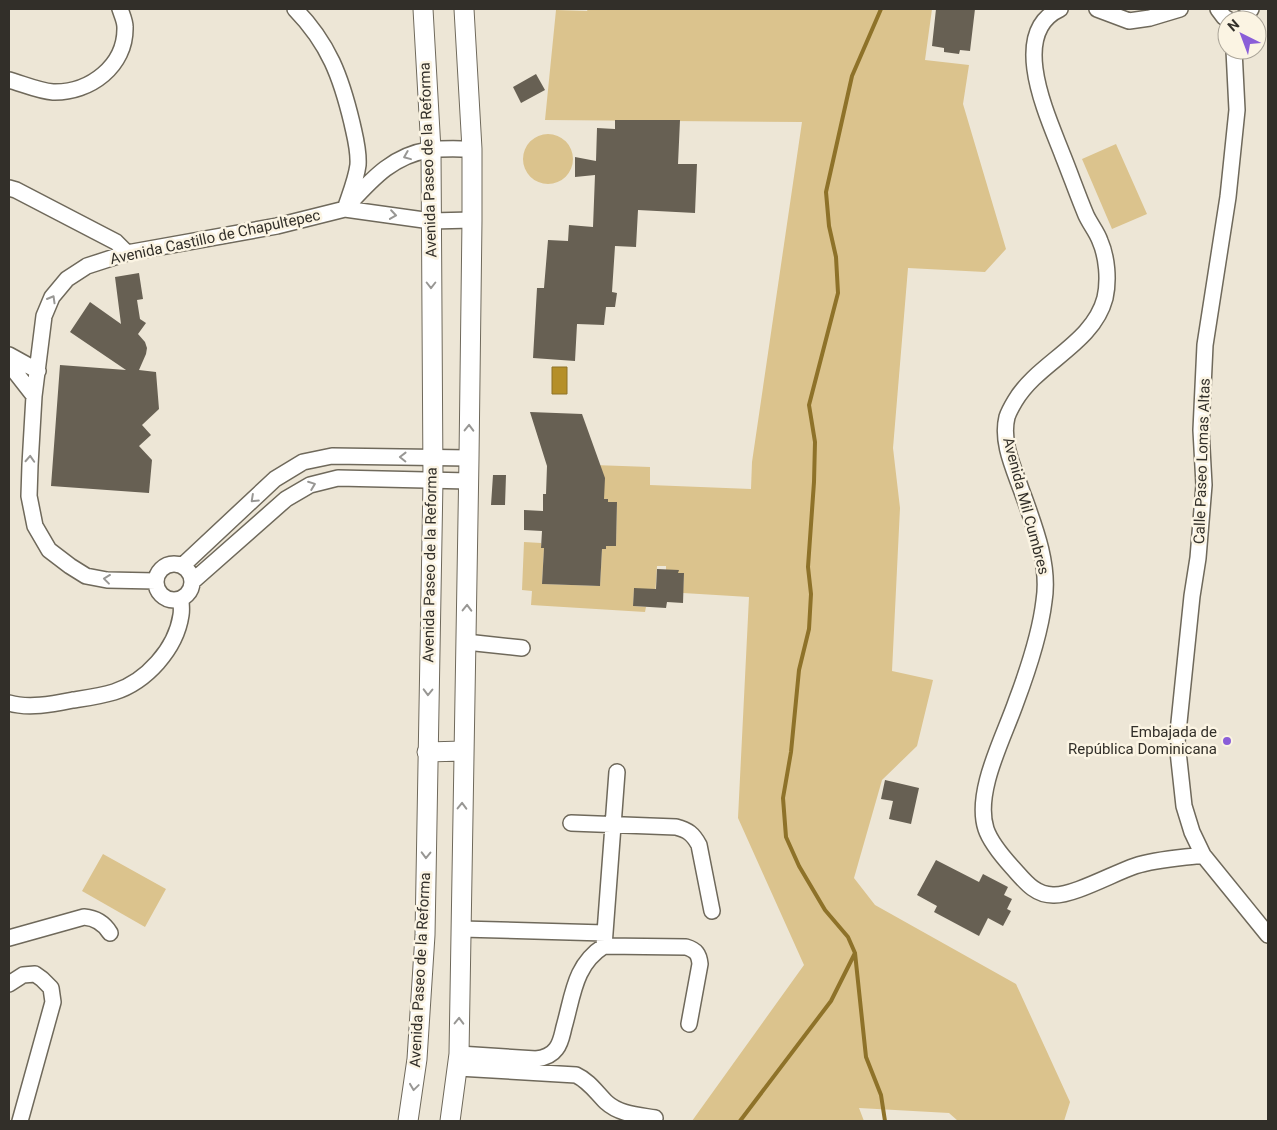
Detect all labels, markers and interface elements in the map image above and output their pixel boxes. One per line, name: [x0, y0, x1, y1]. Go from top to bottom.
north arrow: [1217, 10, 1267, 60]
text: N: [1224, 16, 1242, 35]
street label: Avenida Paseo de la Reforma: [416, 62, 440, 258]
one-way arrow: [403, 150, 412, 161]
street label: Avenida Castillo de Chapultepec: [108, 206, 322, 268]
one-way arrow: [389, 210, 398, 220]
one-way arrow: [426, 281, 436, 289]
one-way arrow: [46, 296, 56, 305]
street label: Calle Paseo Lomas Altas: [1190, 378, 1214, 544]
one-way arrow: [464, 424, 474, 432]
street label: Avenida Mil Cumbres: [999, 435, 1053, 577]
one-way arrow: [399, 452, 406, 462]
one-way arrow: [25, 454, 36, 462]
street label: Avenida Paseo de la Reforma: [419, 467, 441, 663]
one-way arrow: [308, 481, 316, 491]
one-way arrow: [250, 493, 259, 502]
one-way arrow: [103, 574, 111, 585]
one-way arrow: [461, 604, 472, 612]
one-way arrow: [423, 688, 433, 696]
place label: Embajada de República Dominicana: [1068, 723, 1217, 758]
marker: Embajada de República Dominicana: [1221, 735, 1233, 747]
one-way arrow: [457, 801, 467, 809]
one-way arrow: [421, 851, 431, 859]
street label: Avenida Paseo de la Reforma: [406, 872, 434, 1068]
one-way arrow: [454, 1016, 464, 1024]
one-way arrow: [409, 1082, 419, 1091]

